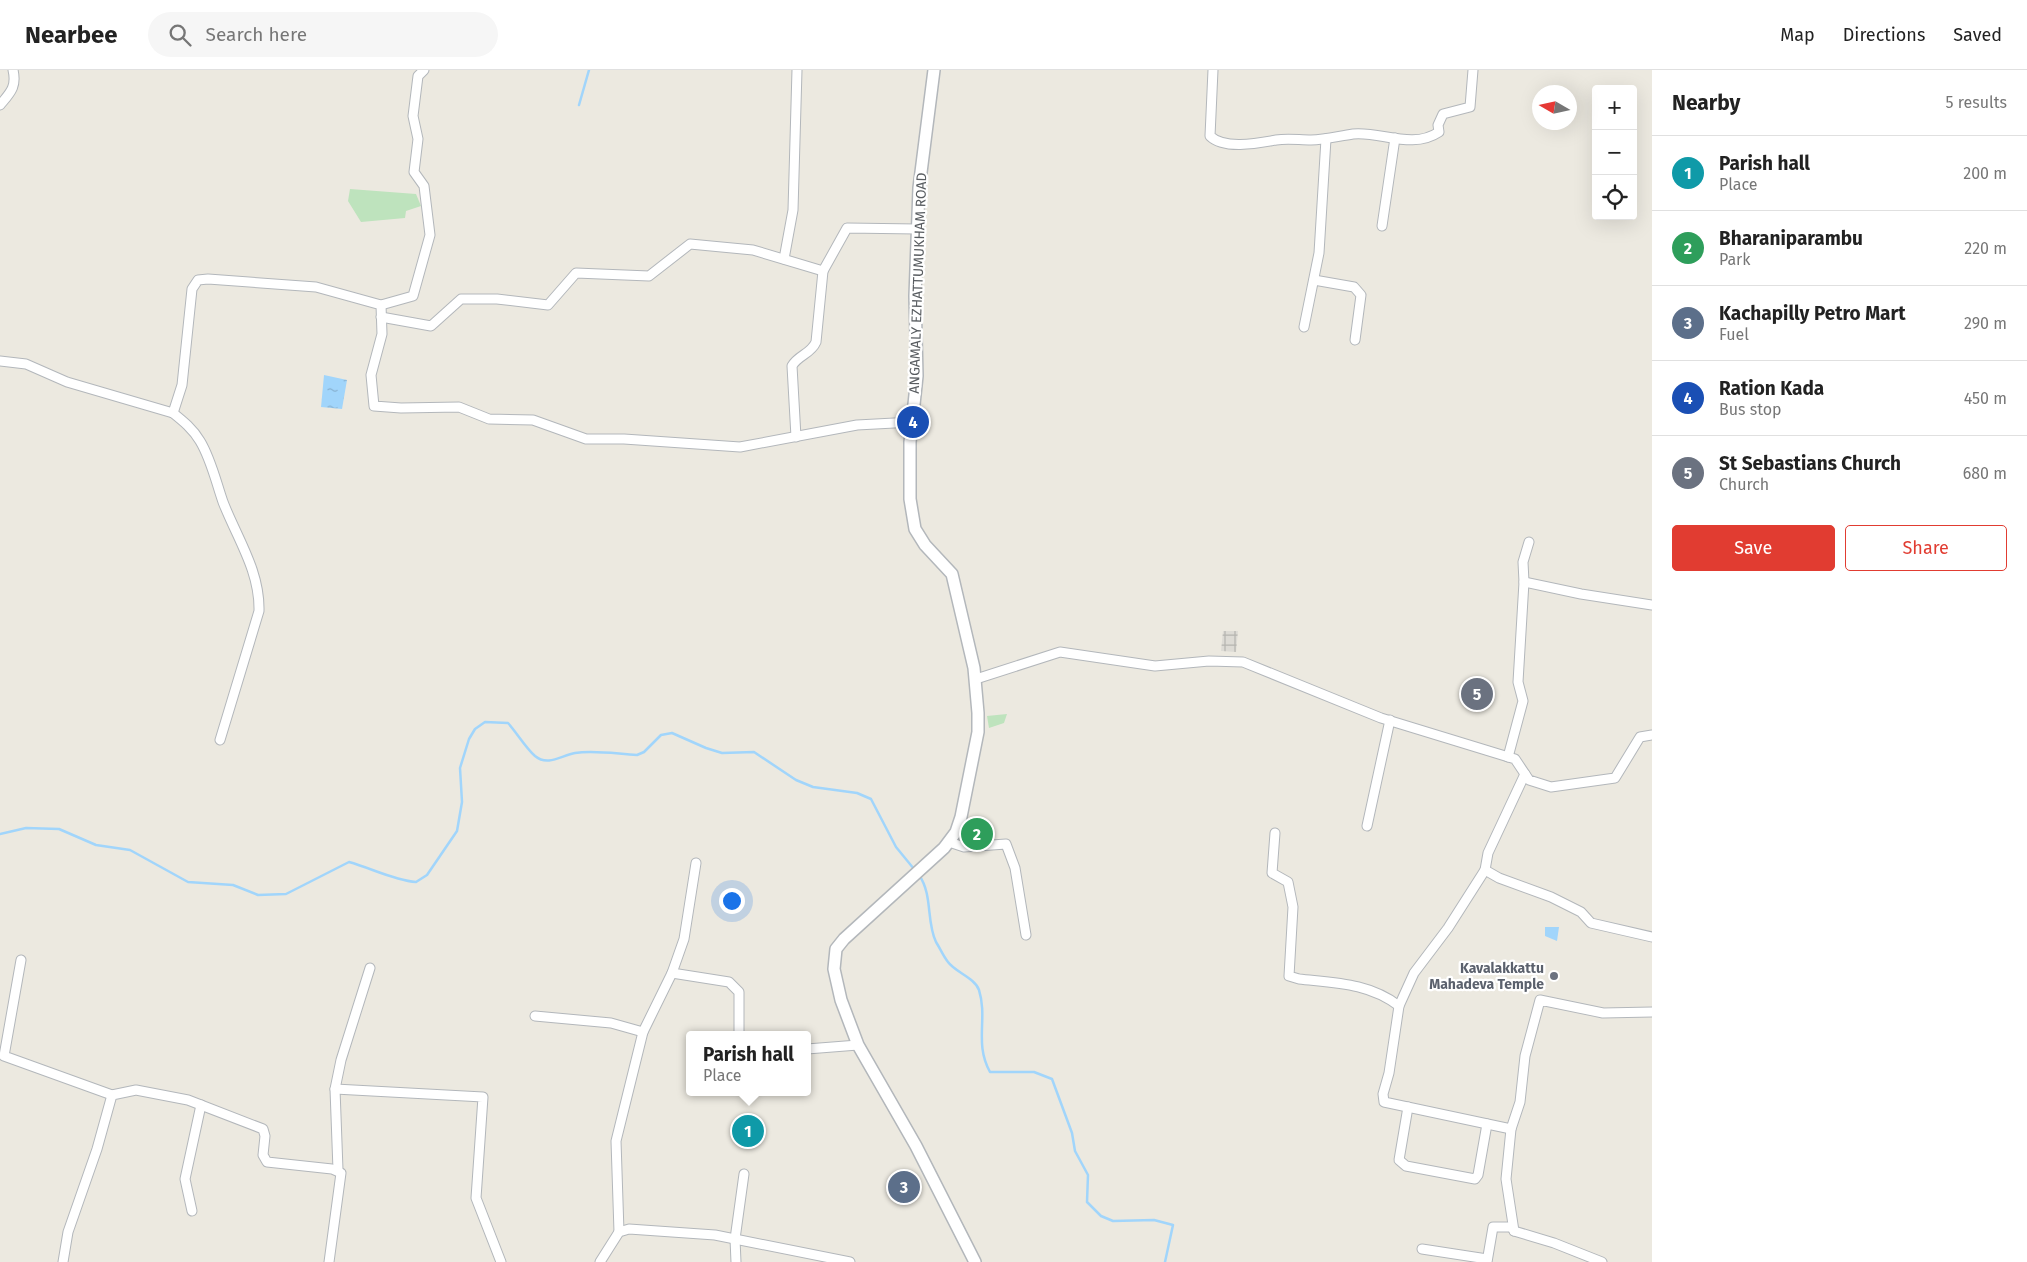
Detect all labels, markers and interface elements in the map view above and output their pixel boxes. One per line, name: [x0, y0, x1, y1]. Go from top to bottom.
search box: [148, 12, 498, 57]
text: Nearbee: [25, 21, 118, 49]
icon: search: [166, 21, 194, 49]
text: Search here: [206, 23, 307, 46]
text: Map: [1780, 24, 1815, 46]
text: Directions: [1843, 24, 1925, 46]
text: Saved: [1953, 24, 2002, 46]
north arrow: [1532, 85, 1577, 130]
map controls: [1592, 85, 1637, 220]
button: +: [1592, 85, 1637, 130]
text: Nearby: [1672, 90, 1740, 116]
text: 5 results: [1946, 93, 2007, 112]
button: −: [1592, 130, 1637, 175]
text: Parish hall: [1719, 152, 1810, 175]
text: 1: [1684, 164, 1692, 183]
text: 200 m: [1963, 164, 2007, 183]
street label: ANGAMALY EZHATTUMUKHAM ROAD: [906, 172, 930, 394]
button: locate: [1592, 175, 1637, 220]
text: Place: [1719, 175, 1758, 194]
text: Bharaniparambu: [1719, 227, 1863, 250]
text: 2: [1684, 239, 1692, 258]
text: 220 m: [1964, 239, 2007, 258]
text: Park: [1719, 250, 1751, 269]
text: Kachapilly Petro Mart: [1719, 302, 1906, 325]
text: 3: [1684, 314, 1692, 333]
text: 290 m: [1964, 314, 2007, 333]
text: Fuel: [1719, 325, 1749, 344]
text: Ration Kada: [1719, 377, 1824, 400]
text: 4: [1683, 389, 1693, 408]
text: 450 m: [1964, 389, 2007, 408]
text: Bus stop: [1719, 400, 1782, 419]
pin: 4: [897, 403, 929, 441]
text: St Sebastians Church: [1719, 452, 1901, 475]
text: 5: [1684, 464, 1692, 483]
text: 680 m: [1963, 464, 2007, 483]
text: Church: [1719, 475, 1769, 494]
button: Save: [1672, 525, 1835, 571]
button: Share: [1845, 525, 2007, 571]
pin: 5: [1461, 675, 1493, 713]
pin: 2: [961, 815, 993, 853]
your location: [719, 888, 745, 914]
place label: Kavalakkattu Mahadeva Temple: [1429, 960, 1544, 993]
marker: Kavalakkattu Mahadeva Temple: [1548, 970, 1560, 982]
popup: [686, 1031, 811, 1096]
text: Parish hall: [703, 1043, 794, 1066]
text: Place: [703, 1066, 742, 1085]
pin: 1: [732, 1112, 764, 1150]
pin: 3: [888, 1168, 920, 1206]

